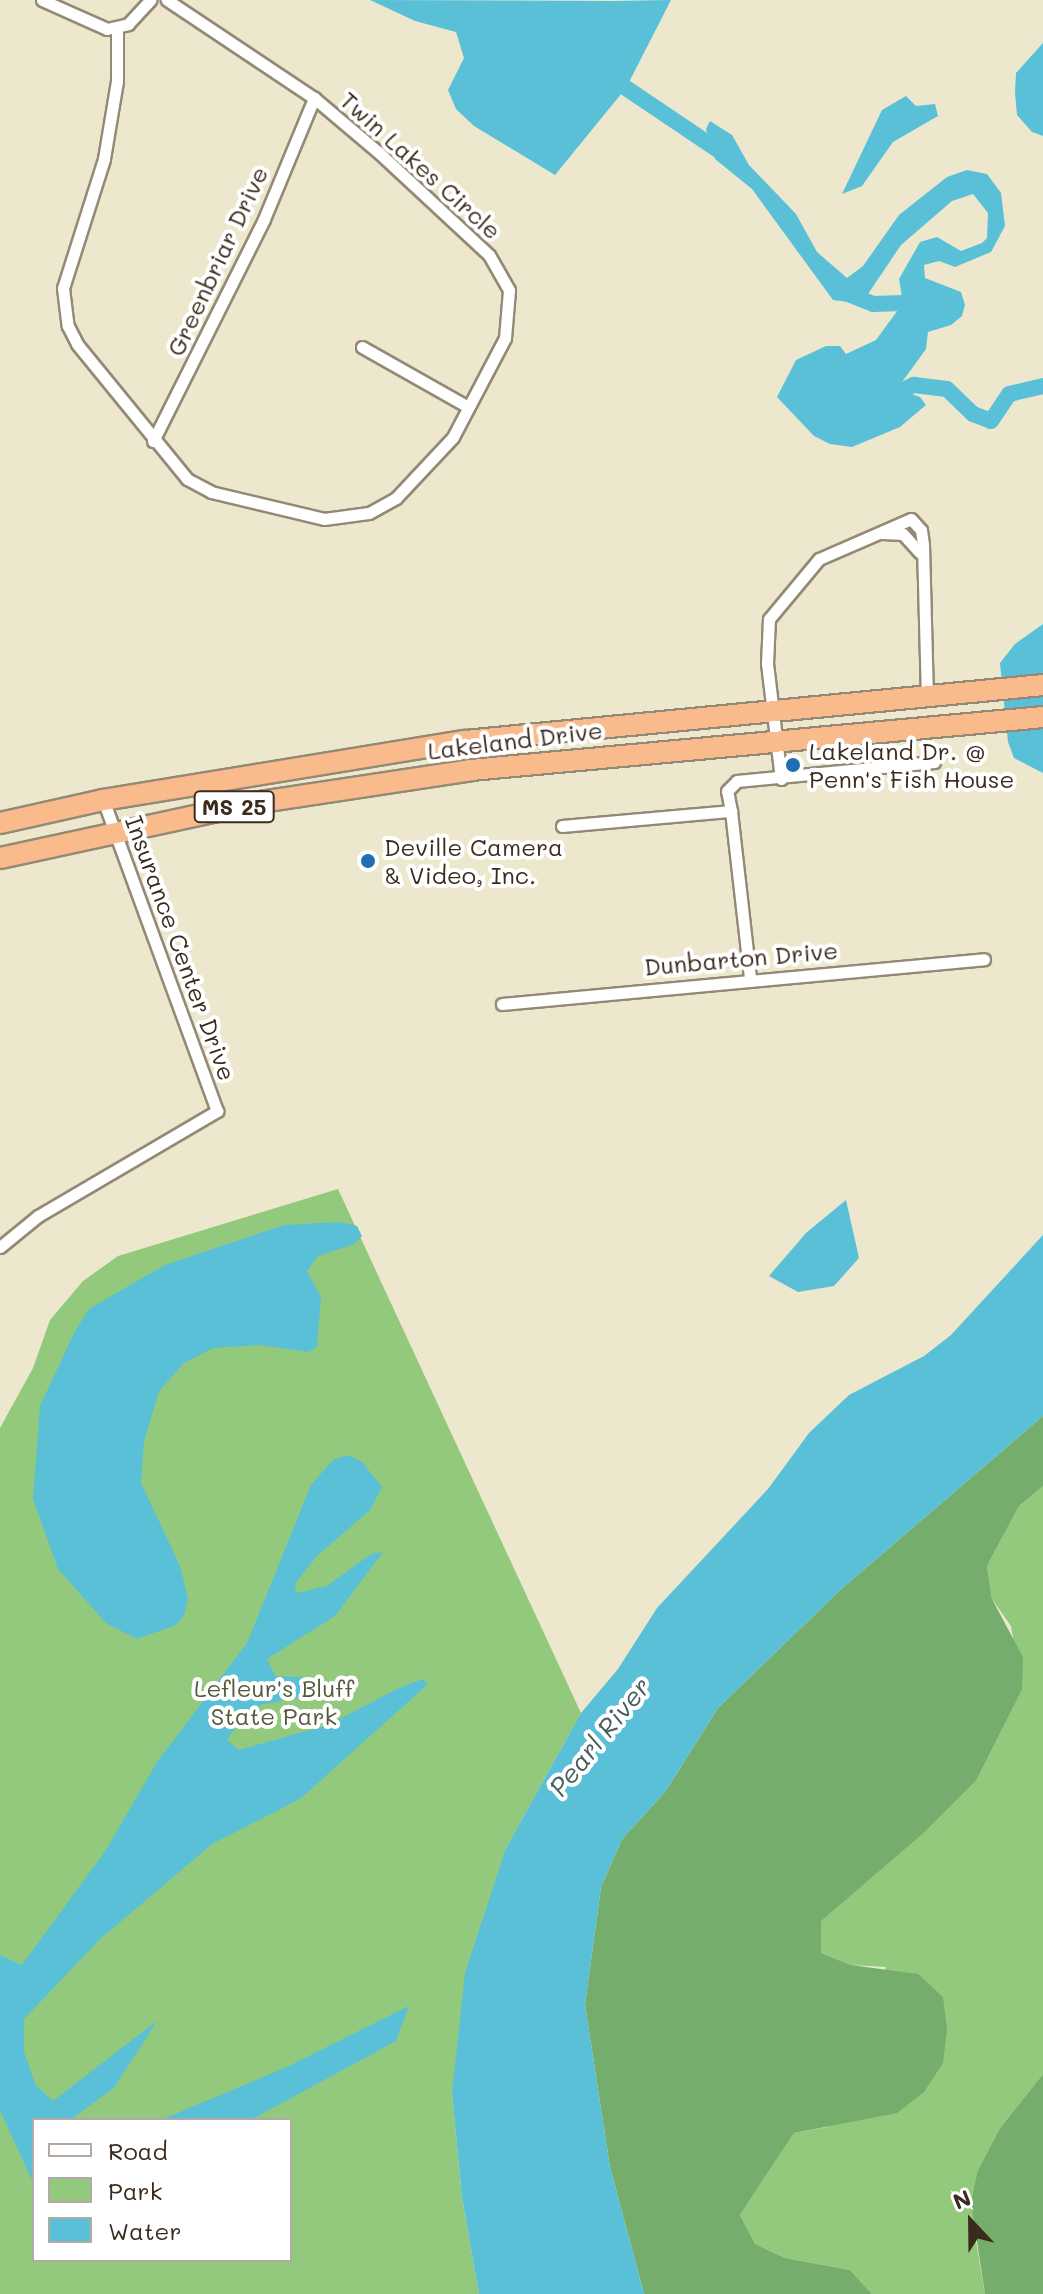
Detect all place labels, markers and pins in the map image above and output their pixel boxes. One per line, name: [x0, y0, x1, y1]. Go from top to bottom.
place label: Lakeland Dr. @ Penn's Fish House: [809, 737, 1014, 793]
marker: Lakeland Dr. @ Penn's Fish House: [784, 756, 802, 774]
place label: Deville Camera & Video, Inc.: [384, 833, 563, 889]
marker: Deville Camera & Video, Inc.: [359, 852, 377, 870]

